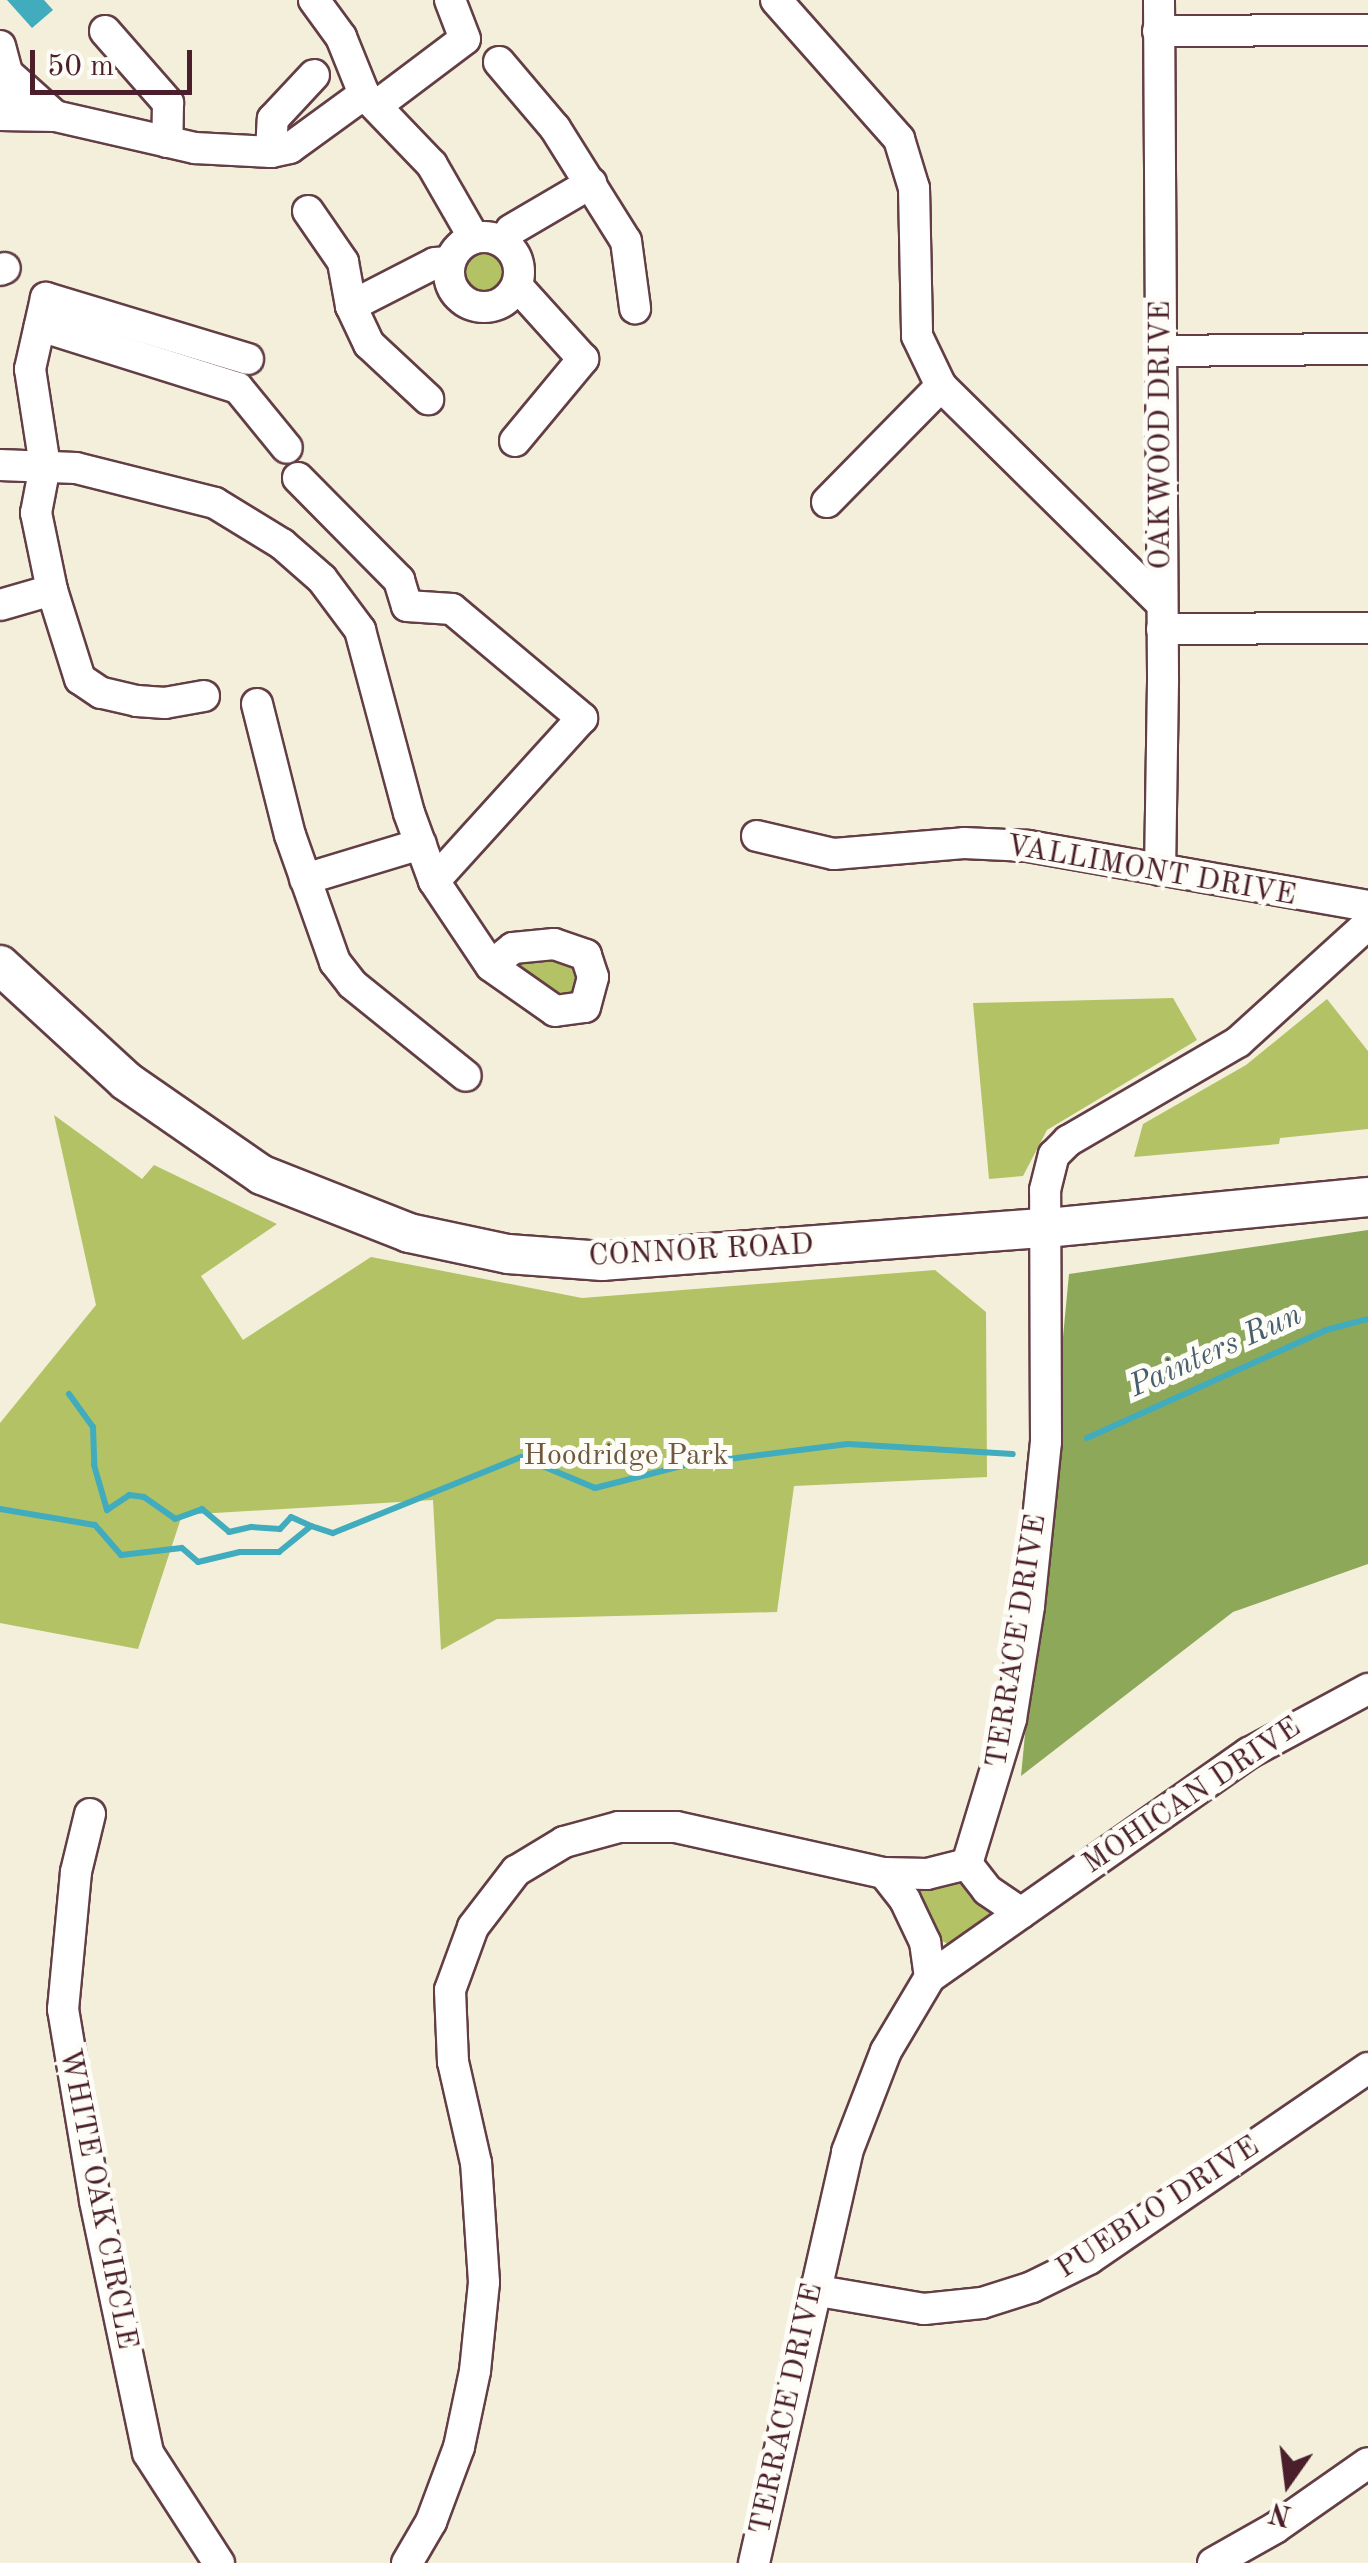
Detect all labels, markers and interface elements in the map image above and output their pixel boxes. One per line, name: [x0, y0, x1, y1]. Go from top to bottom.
scale bar: [35, 30, 198, 92]
text: 50 m: [47, 52, 114, 82]
street label: OAKWOOD DRIVE: [1143, 300, 1179, 570]
street label: VALLIMONT DRIVE: [1003, 828, 1299, 914]
street label: CONNOR ROAD: [588, 1227, 814, 1275]
water label: Painters Run: [1124, 1297, 1308, 1407]
park label: Hoodridge Park: [523, 1438, 729, 1474]
street label: TERRACE DRIVE: [979, 1512, 1055, 1770]
street label: MOHICAN DRIVE: [1076, 1710, 1308, 1882]
street label: WHITE OAK CIRCLE: [51, 2046, 145, 2352]
street label: PUEBLO DRIVE: [1050, 2129, 1266, 2287]
street label: TERRACE DRIVE: [743, 2280, 831, 2538]
north arrow: [1238, 2433, 1338, 2533]
text: N: [1267, 2496, 1295, 2528]

